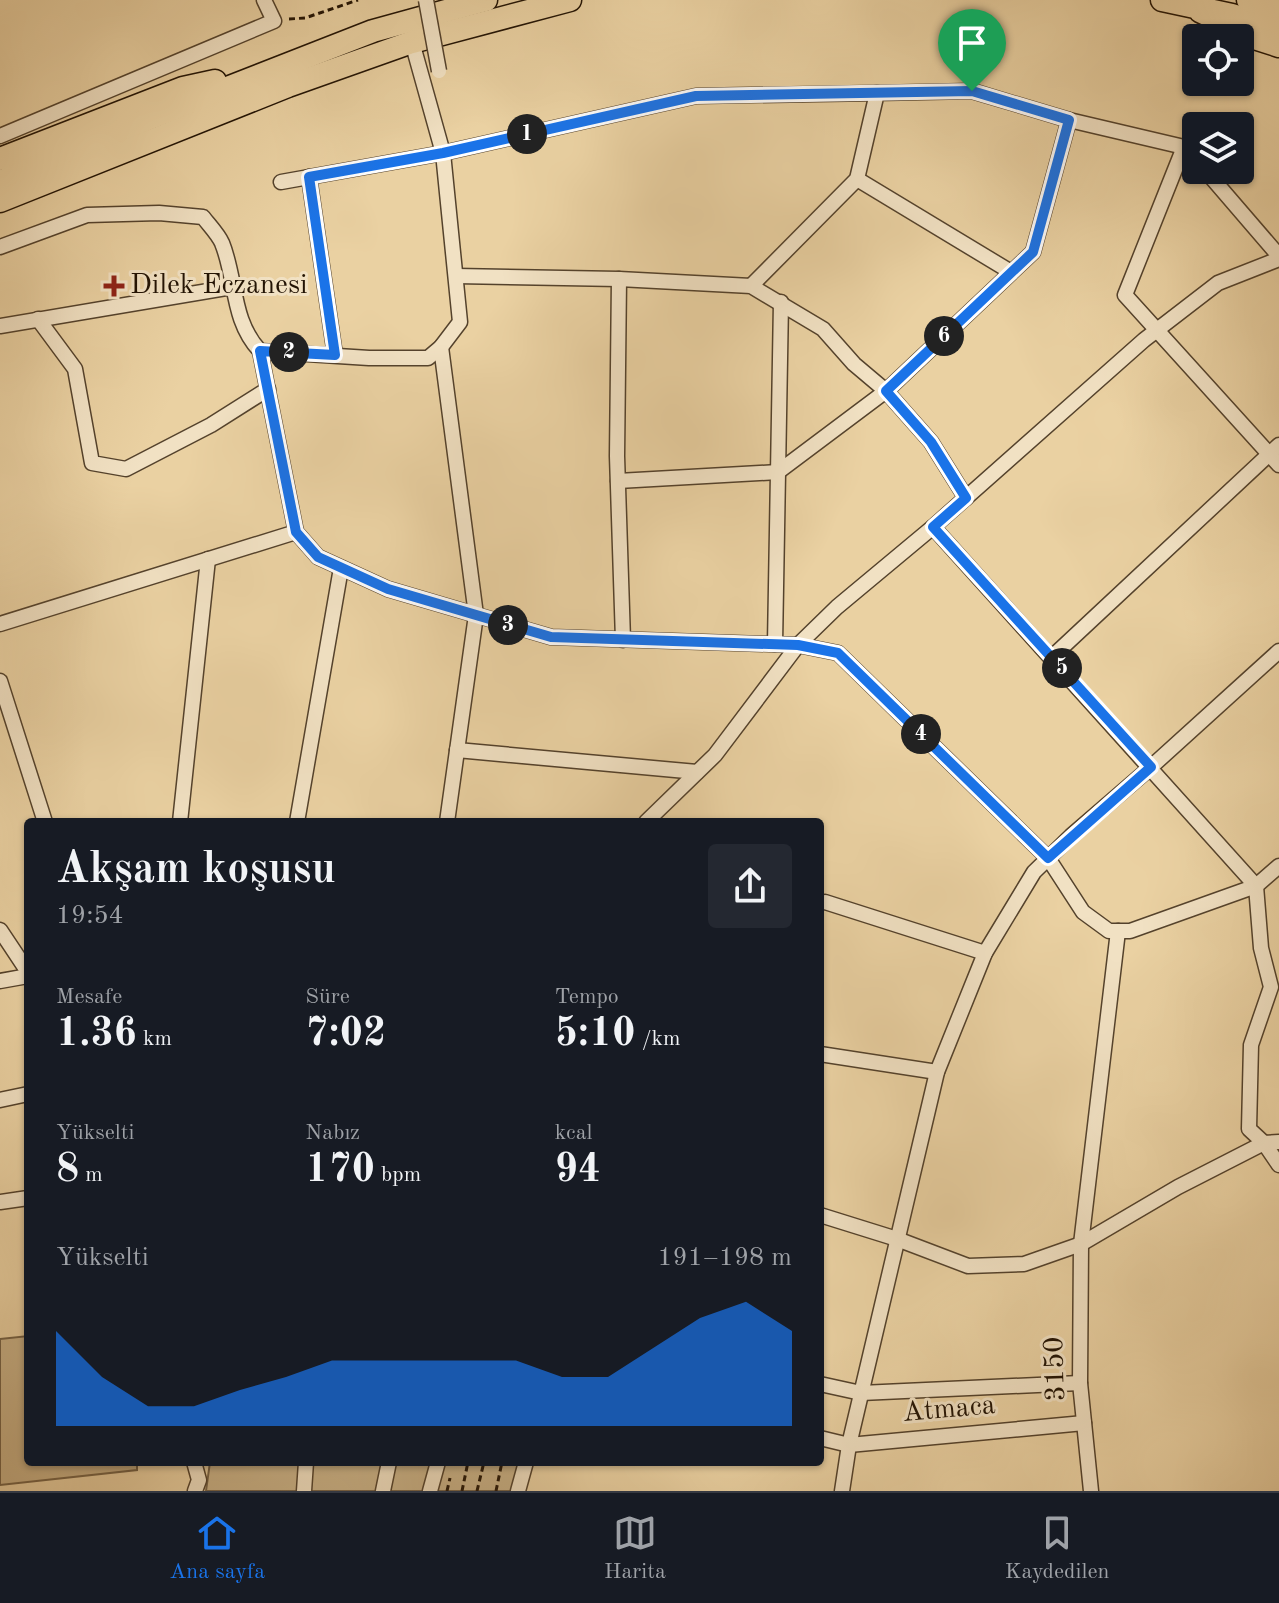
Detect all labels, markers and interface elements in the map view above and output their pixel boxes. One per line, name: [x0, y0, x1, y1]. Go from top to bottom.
pin: [938, 9, 1006, 91]
icon: arrive: [950, 21, 994, 65]
map controls: [1182, 24, 1254, 184]
button: locate: [1182, 24, 1254, 96]
button: layers: [1182, 112, 1254, 184]
pin: 1: [507, 114, 547, 154]
text: 1: [521, 123, 533, 145]
place label: Dilek Eczanesi: [130, 272, 308, 300]
marker: Dilek Eczanesi: [105, 277, 123, 295]
pin: 6: [924, 316, 964, 356]
text: 6: [938, 325, 950, 347]
pin: 2: [269, 332, 309, 372]
text: 2: [283, 341, 295, 363]
pin: 3: [488, 605, 528, 645]
text: 3: [502, 614, 514, 636]
pin: 5: [1042, 648, 1082, 688]
text: 5: [1056, 657, 1068, 679]
pin: 4: [901, 714, 941, 754]
text: 4: [915, 723, 927, 745]
button: share: [708, 844, 792, 928]
text: Akşam koşusu: [56, 848, 336, 892]
text: 19:54: [56, 903, 124, 929]
text: Mesafe: [56, 986, 122, 1008]
text: Süre: [305, 986, 350, 1008]
text: Tempo: [555, 986, 619, 1008]
text: 1.36: [56, 1015, 137, 1055]
text: 7:02: [305, 1015, 386, 1055]
text: 5:10: [555, 1015, 635, 1055]
text: km: [137, 1028, 172, 1050]
text: /km: [635, 1028, 680, 1050]
text: Yükselti: [56, 1122, 134, 1144]
text: Nabız: [305, 1122, 360, 1144]
text: kcal: [555, 1122, 593, 1144]
text: 8: [56, 1151, 79, 1191]
text: 170: [305, 1151, 375, 1191]
text: 94: [555, 1151, 601, 1191]
text: m: [79, 1164, 103, 1186]
text: bpm: [375, 1164, 421, 1186]
text: Yükselti: [56, 1245, 149, 1271]
text: 191–198 m: [657, 1245, 792, 1271]
street label: 3150: [1041, 1336, 1071, 1402]
street label: Atmaca: [901, 1392, 997, 1428]
tab: Ana sayfa: [169, 1511, 265, 1586]
tab: Harita: [604, 1511, 666, 1586]
tab: Kaydedilen: [1005, 1511, 1110, 1586]

